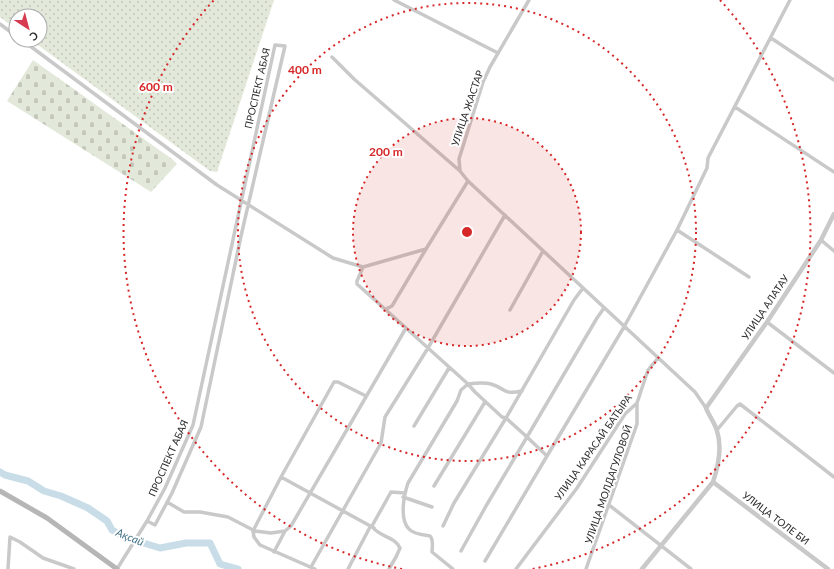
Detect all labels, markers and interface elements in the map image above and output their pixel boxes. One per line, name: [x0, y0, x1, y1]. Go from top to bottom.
north arrow: [8, 8, 48, 48]
text: С: [27, 29, 41, 44]
street label: ПРОСПЕКТ АБАЯ: [242, 46, 272, 130]
text: 400 m: [288, 62, 322, 77]
street label: УЛИЦА ЖАСТАР: [448, 69, 486, 147]
text: 600 m: [139, 79, 173, 94]
text: 200 m: [369, 144, 403, 159]
centre of rings: [460, 225, 474, 239]
street label: УЛИЦА АЛАТАУ: [739, 272, 792, 342]
street label: УЛИЦА КАРАСАЙ БАТЫРА: [552, 392, 634, 502]
street label: ПРОСПЕКТ АБАЯ: [146, 418, 190, 498]
street label: УЛИЦА МОЛДАГУЛОВОЙ: [582, 423, 634, 545]
street label: УЛИЦА ТОЛЕ БИ: [740, 489, 812, 547]
water label: Ақсай: [113, 525, 146, 548]

